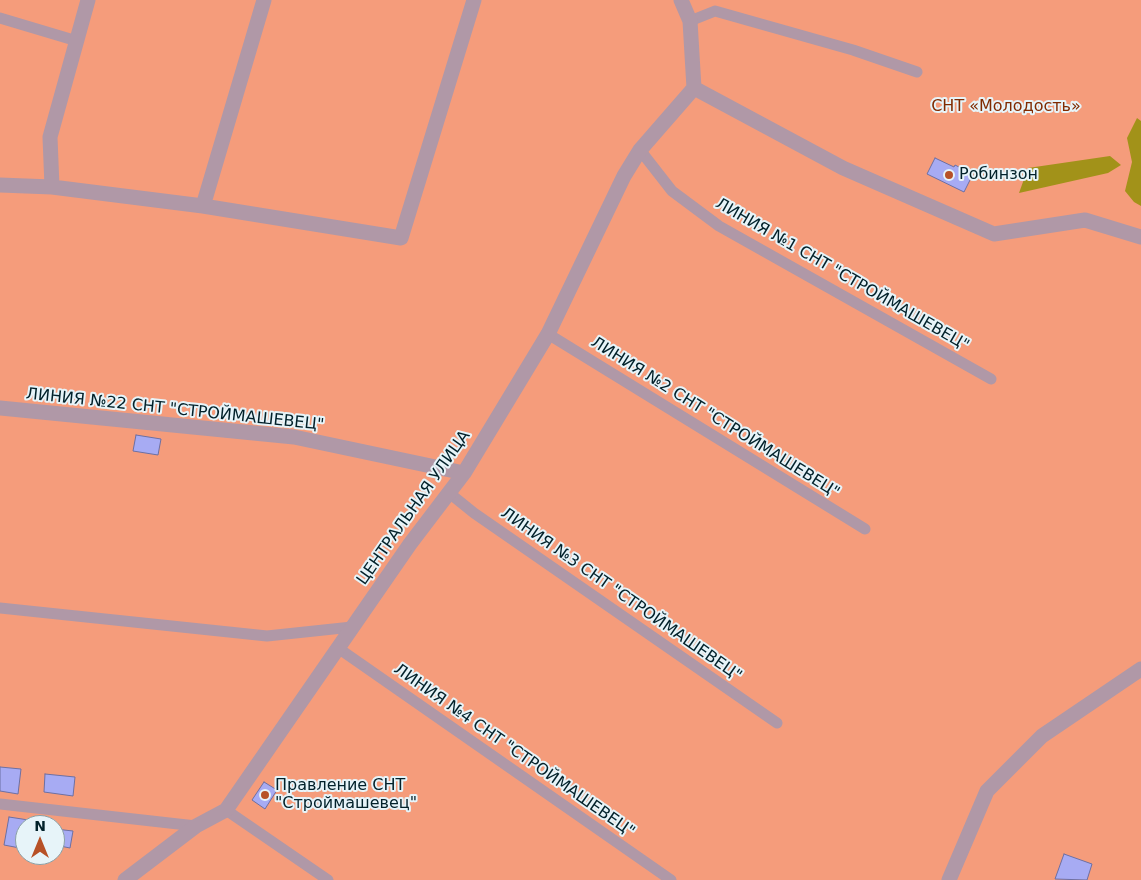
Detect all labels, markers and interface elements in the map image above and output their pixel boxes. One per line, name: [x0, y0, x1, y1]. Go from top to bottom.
park label: СНТ «Молодость»: [931, 97, 1081, 117]
place label: Робинзон: [959, 165, 1038, 185]
marker: Робинзон: [943, 169, 955, 181]
street label: ЛИНИЯ №1 СНТ "СТРОЙМАШЕВЕЦ": [712, 194, 972, 356]
street label: ЛИНИЯ №2 СНТ "СТРОЙМАШЕВЕЦ": [587, 333, 843, 503]
street label: ЛИНИЯ №22 СНТ "СТРОЙМАШЕВЕЦ": [25, 385, 325, 435]
street label: ЦЕНТРАЛЬНАЯ УЛИЦА: [353, 427, 475, 589]
street label: ЛИНИЯ №3 СНТ "СТРОЙМАШЕВЕЦ": [497, 504, 745, 686]
street label: ЛИНИЯ №4 СНТ "СТРОЙМАШЕВЕЦ": [390, 660, 638, 842]
place label: Правление СНТ "Строймашевец": [275, 776, 417, 814]
marker: Правление СНТ "Строймашевец": [259, 789, 271, 801]
north arrow: [15, 815, 65, 865]
text: N: [34, 818, 46, 834]

